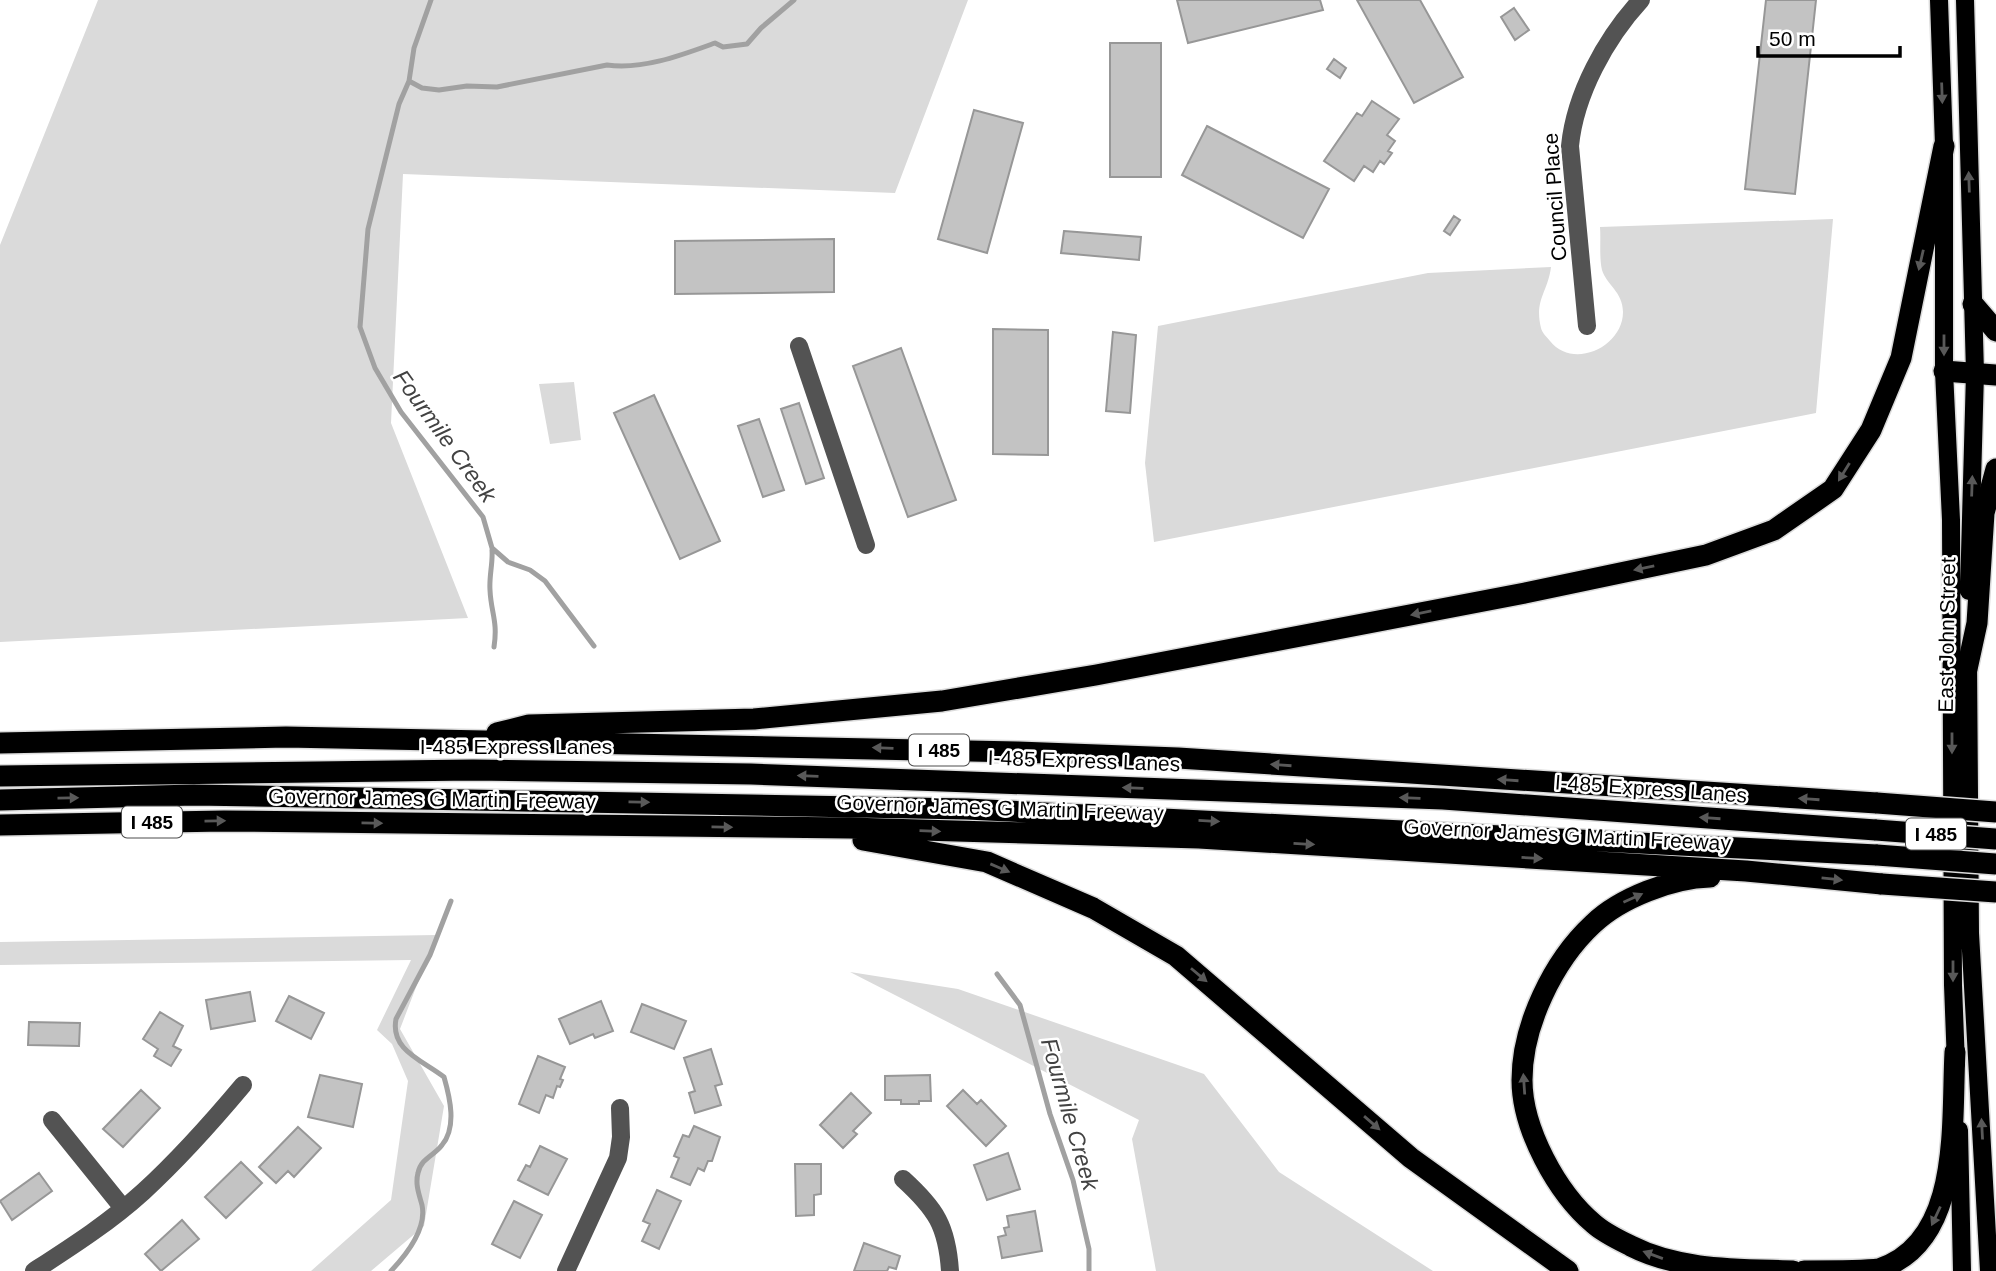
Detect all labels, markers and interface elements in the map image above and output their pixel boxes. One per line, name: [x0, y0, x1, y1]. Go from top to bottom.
scale bar: [1758, 14, 1900, 58]
text: 50 m: [1769, 27, 1816, 50]
one-way arrow: [1937, 82, 1948, 104]
street label: Council Place: [1539, 132, 1570, 262]
one-way arrow: [1964, 171, 1975, 193]
one-way arrow: [1915, 250, 1926, 272]
one-way arrow: [1938, 334, 1950, 356]
water label: Fourmile Creek: [388, 365, 503, 508]
one-way arrow: [1837, 463, 1851, 481]
one-way arrow: [1967, 475, 1978, 497]
street label: East John Street: [1934, 557, 1959, 713]
one-way arrow: [1633, 562, 1655, 573]
one-way arrow: [1410, 608, 1432, 619]
one-way arrow: [1946, 733, 1958, 755]
road number: I 485: [909, 734, 969, 765]
street label: I-485 Express Lanes: [420, 735, 612, 758]
one-way arrow: [871, 743, 893, 754]
street label: I-485 Express Lanes: [987, 746, 1181, 775]
one-way arrow: [1270, 759, 1292, 770]
one-way arrow: [797, 770, 819, 781]
street label: I-485 Express Lanes: [1554, 770, 1748, 807]
one-way arrow: [1497, 774, 1519, 785]
one-way arrow: [1122, 782, 1144, 793]
street label: Governor James G Martin Freeway: [268, 784, 597, 813]
street label: Governor James G Martin Freeway: [836, 790, 1165, 825]
one-way arrow: [1398, 792, 1420, 803]
one-way arrow: [57, 793, 79, 804]
one-way arrow: [1798, 793, 1820, 804]
one-way arrow: [628, 796, 650, 808]
road number: I 485: [122, 806, 182, 838]
one-way arrow: [1699, 812, 1721, 823]
street label: Governor James G Martin Freeway: [1403, 814, 1732, 855]
one-way arrow: [204, 816, 226, 827]
one-way arrow: [1198, 816, 1220, 827]
one-way arrow: [361, 817, 383, 829]
road number: I 485: [1906, 818, 1966, 849]
one-way arrow: [711, 821, 733, 833]
one-way arrow: [919, 825, 941, 836]
one-way arrow: [1294, 839, 1316, 850]
one-way arrow: [1521, 853, 1543, 864]
one-way arrow: [990, 862, 1011, 873]
one-way arrow: [1821, 874, 1843, 885]
one-way arrow: [1623, 892, 1643, 904]
one-way arrow: [1947, 960, 1958, 982]
one-way arrow: [1190, 968, 1208, 983]
water label: Fourmile Creek: [1036, 1035, 1105, 1195]
one-way arrow: [1518, 1073, 1529, 1095]
one-way arrow: [1362, 1116, 1380, 1131]
one-way arrow: [1977, 1118, 1988, 1140]
one-way arrow: [1930, 1206, 1942, 1226]
one-way arrow: [1642, 1249, 1663, 1260]

